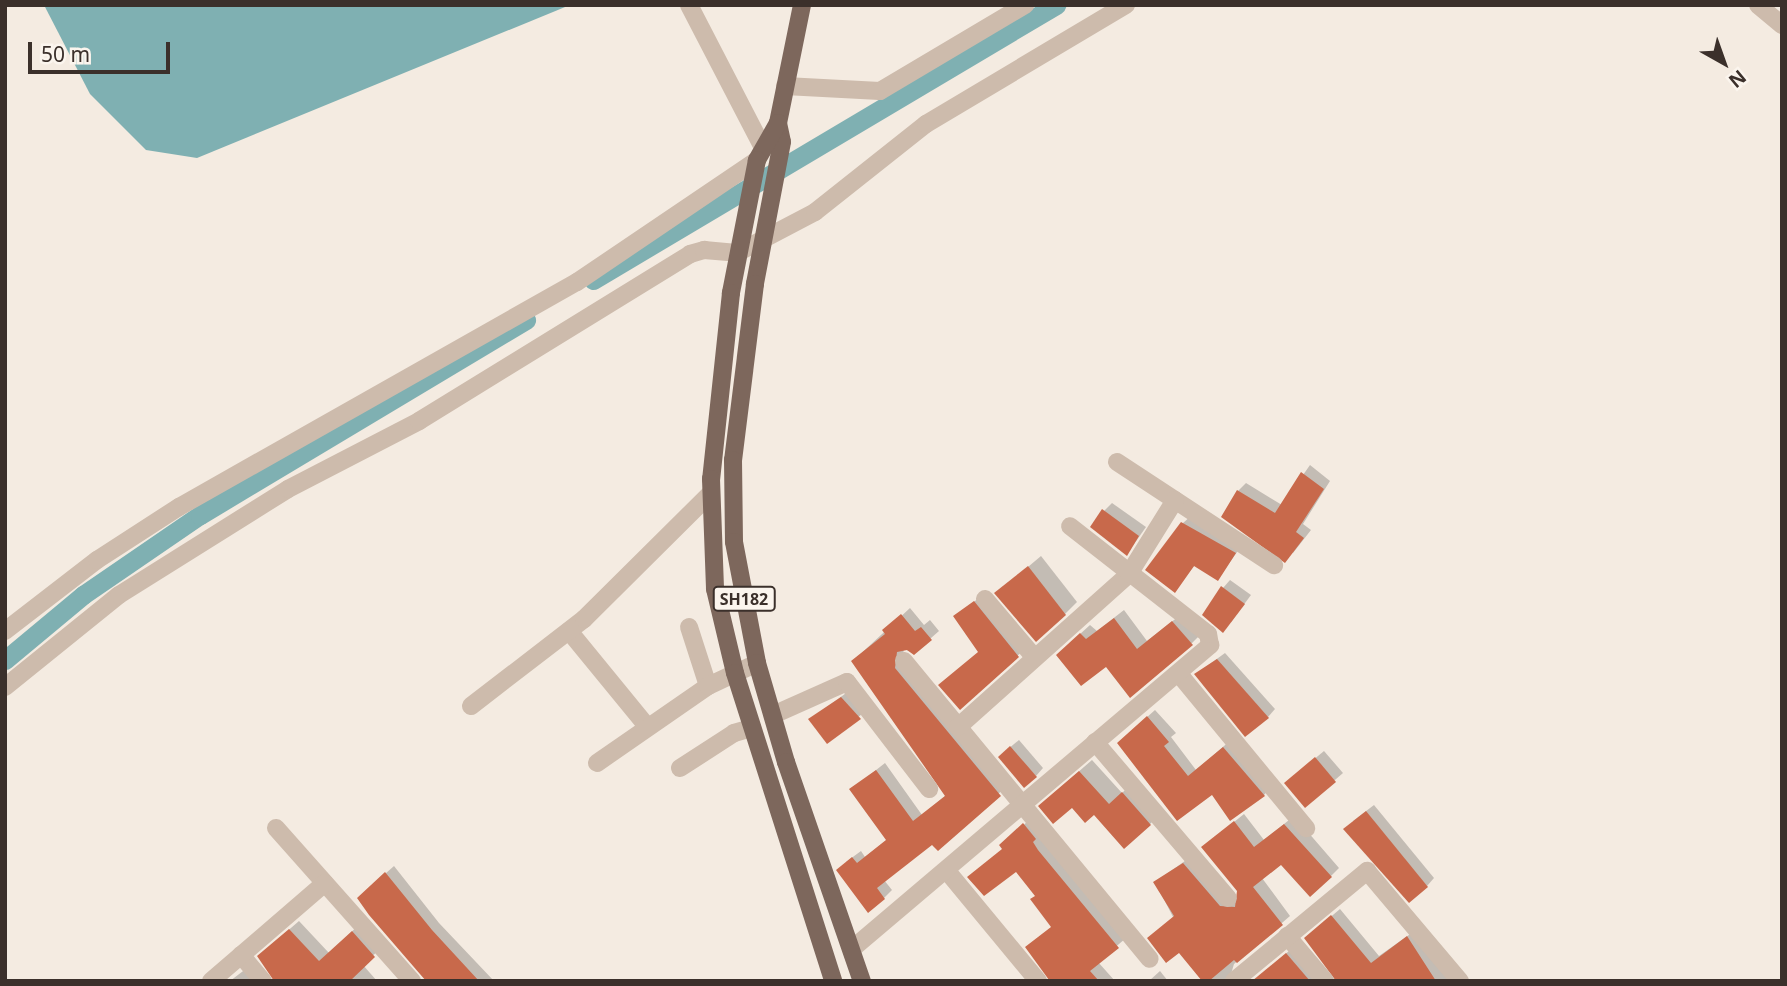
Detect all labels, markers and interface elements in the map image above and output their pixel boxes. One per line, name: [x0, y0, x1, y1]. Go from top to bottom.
scale bar: [32, 28, 173, 72]
north arrow: [1689, 28, 1759, 98]
text: 50 m: [41, 40, 90, 68]
text: N: [1723, 64, 1752, 94]
road number: SH182: [712, 586, 776, 612]

